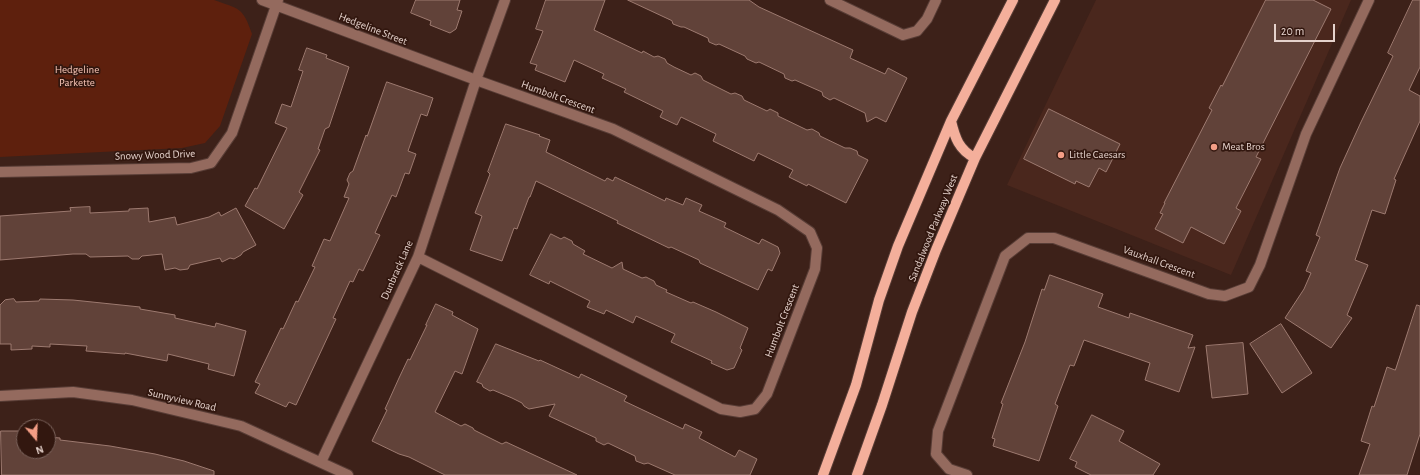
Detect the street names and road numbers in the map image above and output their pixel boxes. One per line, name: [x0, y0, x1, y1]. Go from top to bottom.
street label: Hedgeline Street: [337, 10, 409, 48]
street label: Humbolt Crescent: [519, 78, 597, 116]
street label: Snowy Wood Drive: [115, 147, 195, 163]
street label: Sandalwood Parkway West: [905, 173, 961, 283]
street label: Dunbrack Lane: [378, 238, 416, 302]
street label: Vauxhall Crescent: [1121, 243, 1197, 281]
street label: Humbolt Crescent: [762, 282, 802, 360]
street label: Sunnyview Road: [146, 386, 218, 414]

